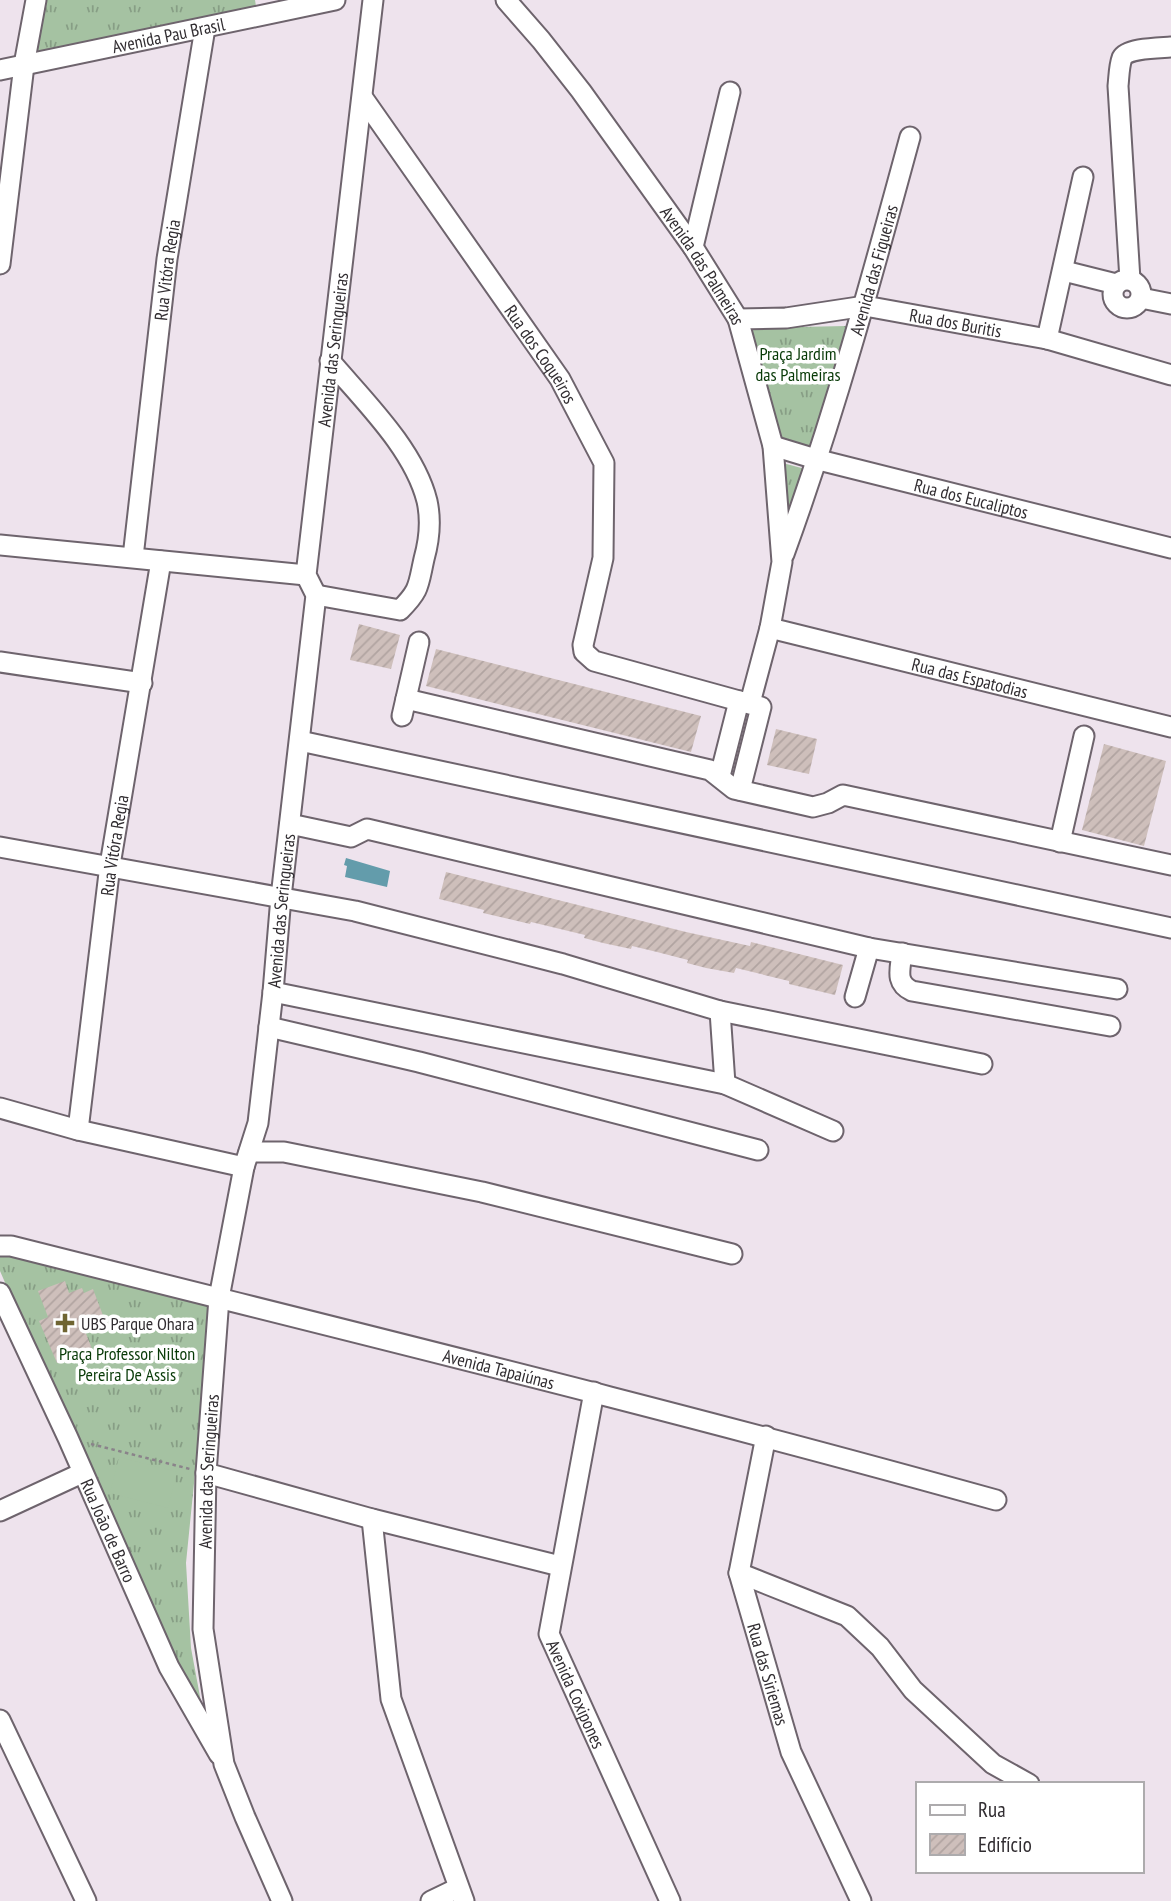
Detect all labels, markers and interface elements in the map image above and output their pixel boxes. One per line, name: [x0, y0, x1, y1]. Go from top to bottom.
street label: Avenida Pau Brasil: [110, 12, 227, 58]
street label: Avenida das Palmeiras: [656, 201, 750, 327]
street label: Avenida das Figueiras: [844, 202, 903, 338]
street label: Rua Vitóra Regia: [149, 218, 185, 322]
street label: Avenida das Seringueiras: [312, 271, 353, 428]
street label: Rua dos Coqueiros: [500, 300, 582, 407]
street label: Rua dos Buritis: [908, 303, 1003, 342]
park label: Praça Jardim das Palmeiras: [755, 342, 841, 386]
street label: Rua dos Eucaliptos: [912, 473, 1031, 523]
street label: Rua das Espatodias: [910, 652, 1030, 703]
street label: Rua Vitóra Regia: [95, 793, 133, 897]
street label: Avenida das Seringueiras: [262, 832, 300, 989]
place label: UBS Parque Ohara: [81, 1312, 194, 1335]
marker: UBS Parque Ohara: [55, 1313, 75, 1333]
park label: Praça Professor Nilton Pereira De Assis: [59, 1342, 195, 1386]
street label: Avenida Tapaiúnas: [441, 1343, 557, 1394]
street label: Avenida das Seringueiras: [193, 1393, 223, 1549]
street label: Rua João de Barro: [76, 1475, 142, 1586]
street label: Rua das Siriemas: [743, 1620, 794, 1728]
street label: Avenida Coxipones: [542, 1636, 611, 1752]
legend: [916, 1782, 1143, 1873]
text: Rua: [978, 1796, 1006, 1823]
text: Edifício: [978, 1831, 1032, 1858]

